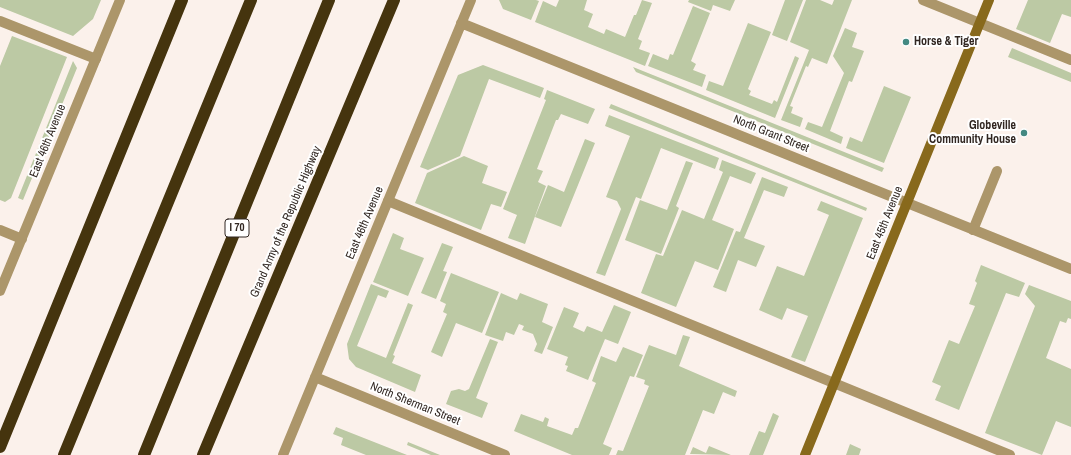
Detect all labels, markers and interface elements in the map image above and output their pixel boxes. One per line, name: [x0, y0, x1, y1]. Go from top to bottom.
place label: Horse & Tiger: [914, 35, 978, 49]
marker: Horse & Tiger: [901, 37, 911, 47]
street label: East 46th Avenue: [27, 102, 69, 180]
street label: North Grant Street: [731, 112, 811, 156]
place label: Globeville Community House: [929, 119, 1016, 147]
marker: Globeville Community House: [1019, 128, 1029, 138]
street label: Grand Army of the Republic Highway: [248, 144, 324, 300]
street label: East 45th Avenue: [864, 184, 906, 262]
street label: East 46th Avenue: [343, 185, 387, 261]
road number: I 70: [225, 219, 249, 237]
street label: North Sherman Street: [368, 379, 462, 429]

